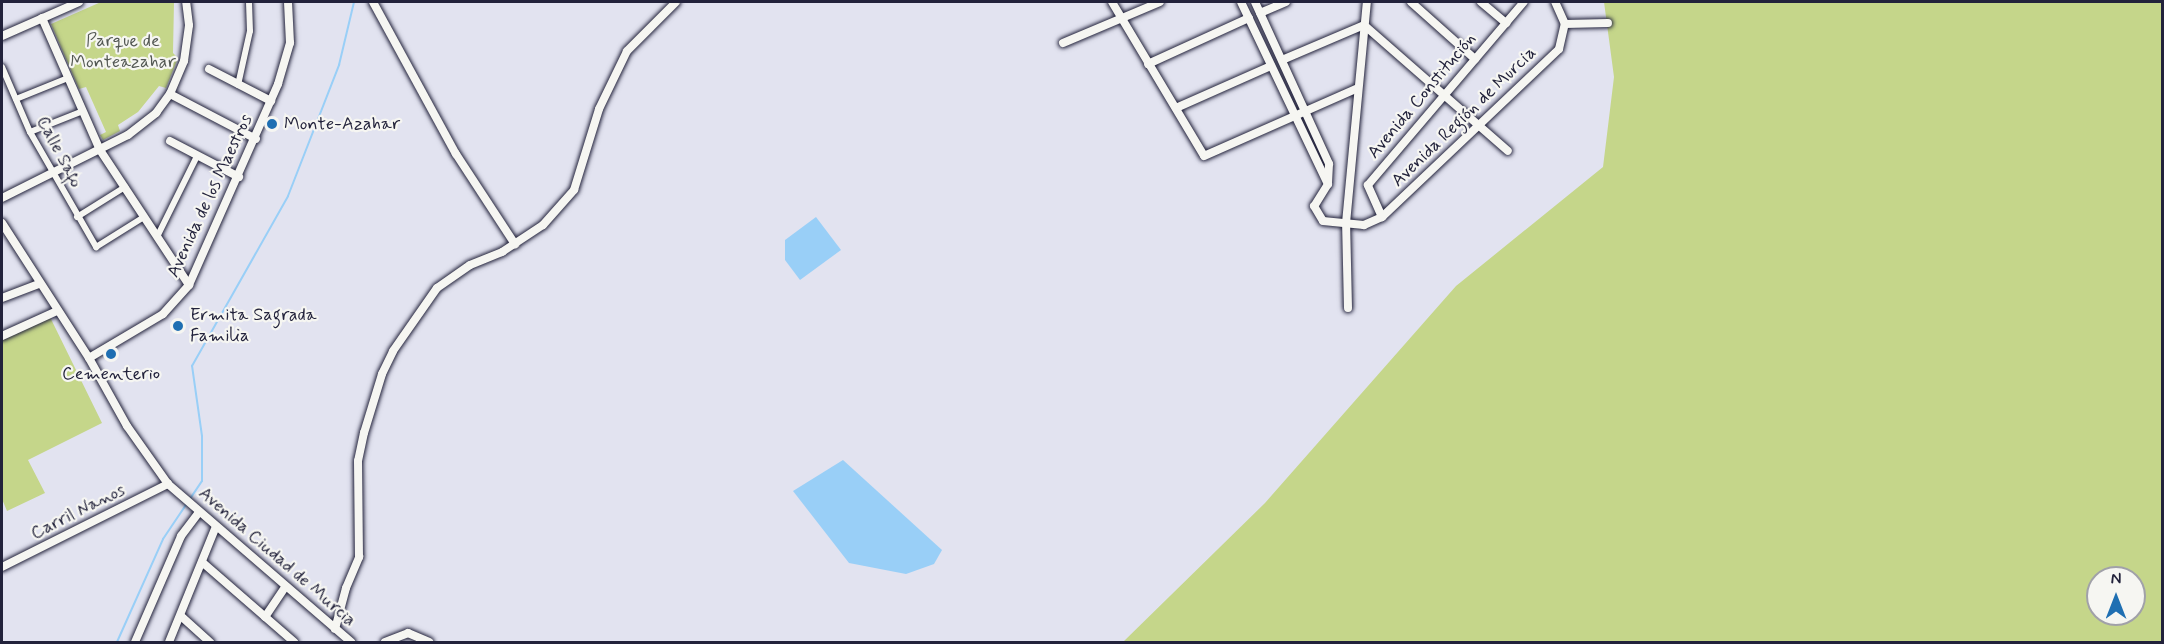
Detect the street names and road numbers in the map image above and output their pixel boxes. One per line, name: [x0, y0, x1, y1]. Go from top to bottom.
street label: Avenida Constitución: [1363, 29, 1481, 163]
street label: Avenida Región de Murcia: [1386, 42, 1542, 192]
street label: Avenida de los Maestros: [162, 110, 258, 282]
street label: Calle Safo: [32, 113, 86, 191]
street label: Carril Nanos: [30, 480, 126, 544]
street label: Avenida Ciudad de Murcia: [195, 484, 359, 630]

